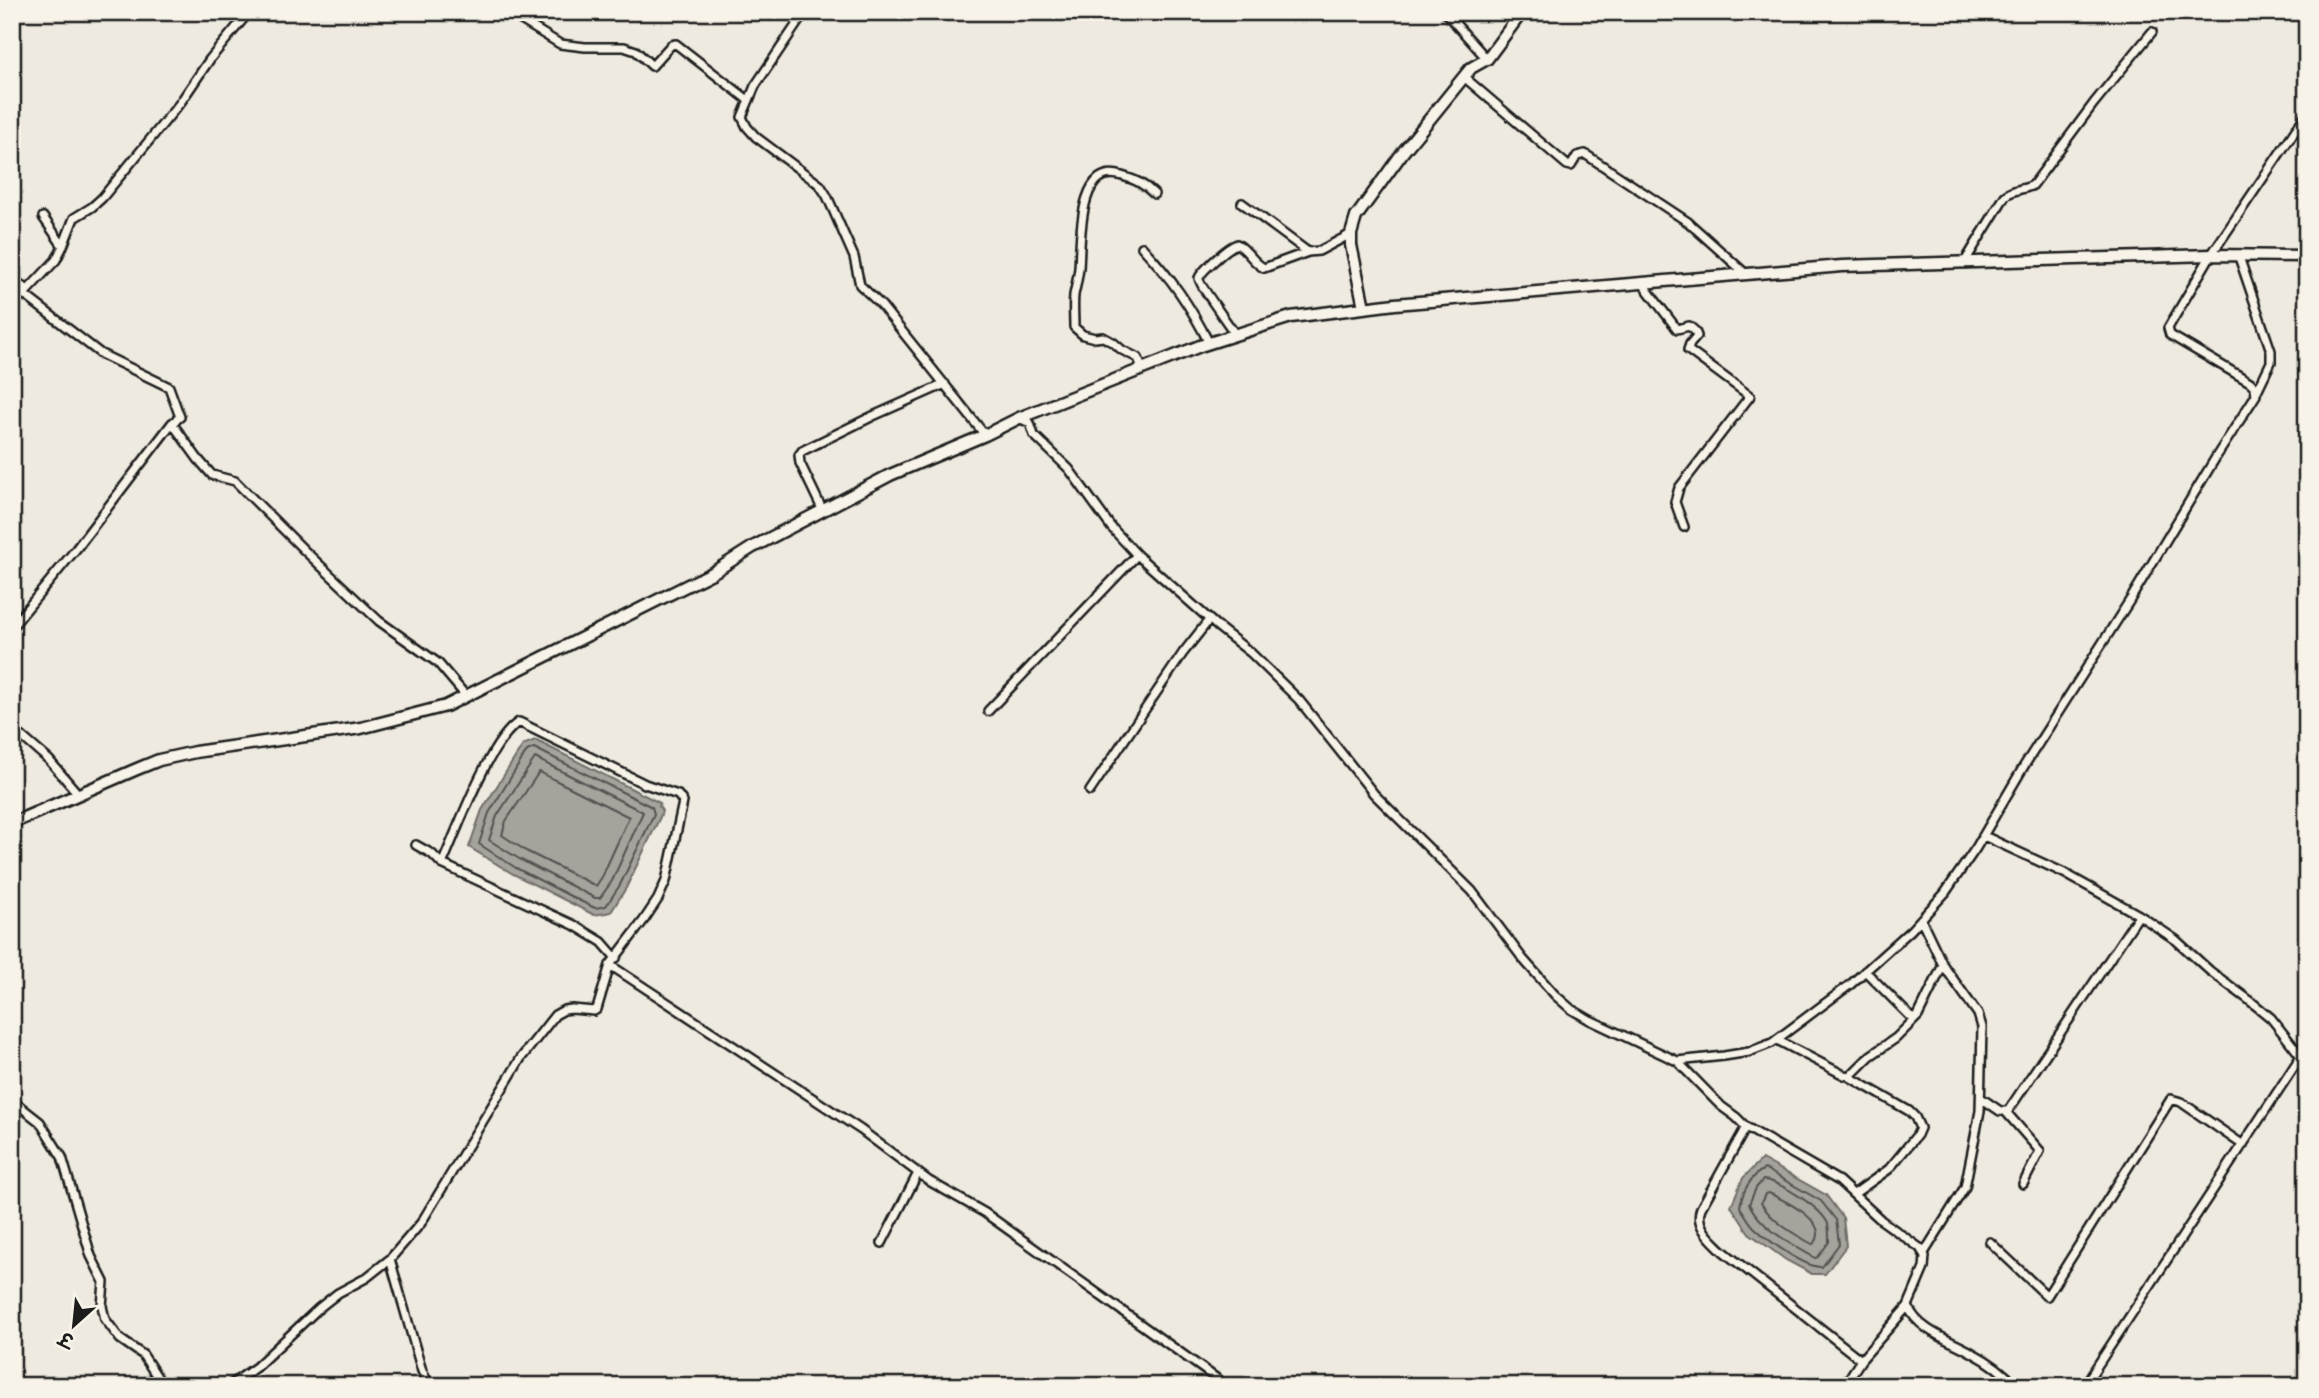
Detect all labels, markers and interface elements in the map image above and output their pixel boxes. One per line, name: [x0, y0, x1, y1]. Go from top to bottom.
north arrow: [38, 1290, 108, 1360]
text: उ: [54, 1322, 81, 1354]

